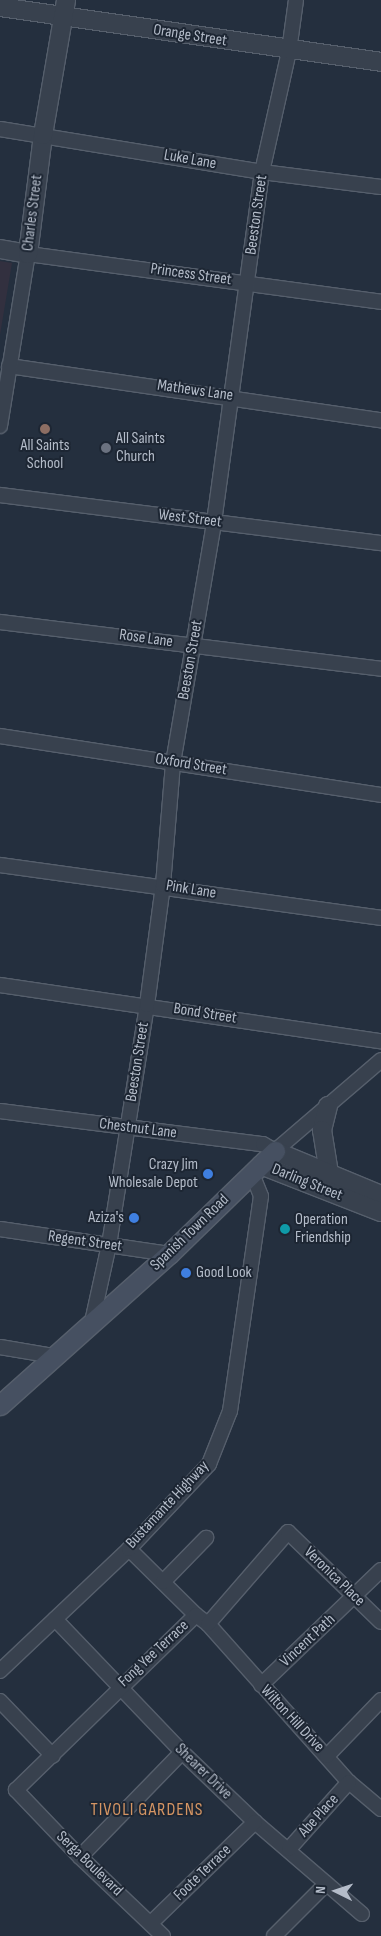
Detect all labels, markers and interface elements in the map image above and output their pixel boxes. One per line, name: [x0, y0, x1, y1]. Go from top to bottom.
street label: Orange Street: [152, 21, 228, 51]
street label: Luke Lane: [162, 146, 218, 174]
street label: Charles Street: [19, 174, 47, 252]
street label: Beeston Street: [242, 174, 272, 256]
street label: Princess Street: [149, 260, 233, 290]
street label: Mathews Lane: [156, 376, 234, 406]
marker: All Saints School: [39, 423, 51, 435]
place label: All Saints Church: [116, 429, 165, 467]
place label: All Saints School: [20, 436, 70, 474]
marker: All Saints Church: [100, 442, 112, 454]
street label: West Street: [157, 506, 223, 532]
street label: Beeston Street: [175, 619, 207, 701]
street label: Rose Lane: [118, 626, 174, 652]
street label: Oxford Street: [154, 750, 228, 780]
street label: Pink Lane: [165, 877, 217, 903]
street label: Bond Street: [172, 1000, 238, 1028]
street label: Beeston Street: [122, 1021, 154, 1103]
street label: Chestnut Lane: [98, 1115, 178, 1143]
place label: Crazy Jim Wholesale Depot: [108, 1155, 198, 1193]
street label: Darling Street: [269, 1160, 345, 1206]
marker: Crazy Jim Wholesale Depot: [202, 1168, 214, 1180]
street label: Spanish Town Road: [147, 1191, 233, 1275]
place label: Aziza's: [88, 1208, 124, 1228]
place label: Operation Friendship: [295, 1210, 351, 1248]
marker: Aziza's: [128, 1212, 140, 1224]
marker: Operation Friendship: [279, 1223, 291, 1235]
street label: Regent Street: [47, 1227, 123, 1257]
place label: Good Look: [196, 1263, 252, 1283]
marker: Good Look: [180, 1267, 192, 1279]
street label: Bustamante Highway: [122, 1457, 214, 1553]
street label: Veronica Place: [299, 1543, 369, 1611]
street label: Vincent Path: [276, 1611, 340, 1671]
street label: Fong Yee Terrace: [115, 1617, 193, 1691]
street label: Wilton Hill Drive: [256, 1681, 328, 1757]
street label: Shearer Drive: [170, 1740, 236, 1804]
street label: Abe Place: [295, 1791, 343, 1841]
district label: TIVOLI GARDENS: [89, 1799, 205, 1821]
street label: Serga Boulevard: [52, 1828, 126, 1900]
street label: Foote Terrace: [170, 1841, 236, 1905]
north arrow: [311, 1866, 361, 1916]
text: N: [312, 1886, 329, 1894]

